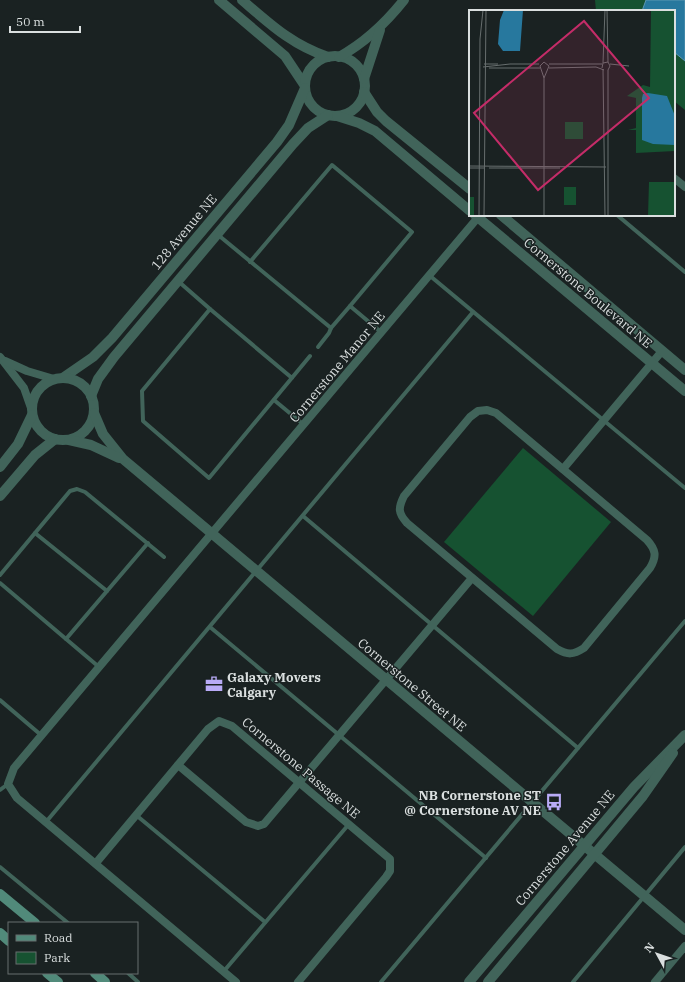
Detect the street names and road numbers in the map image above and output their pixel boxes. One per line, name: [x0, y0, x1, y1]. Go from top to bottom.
street label: 128 Avenue NE: [147, 191, 221, 273]
street label: Cornerstone Boulevard NE: [520, 234, 656, 352]
street label: Cornerstone Manor NE: [285, 308, 389, 426]
street label: Cornerstone Street NE: [354, 634, 470, 736]
street label: Cornerstone Passage NE: [238, 714, 364, 822]
street label: Cornerstone Avenue NE: [512, 787, 618, 909]

